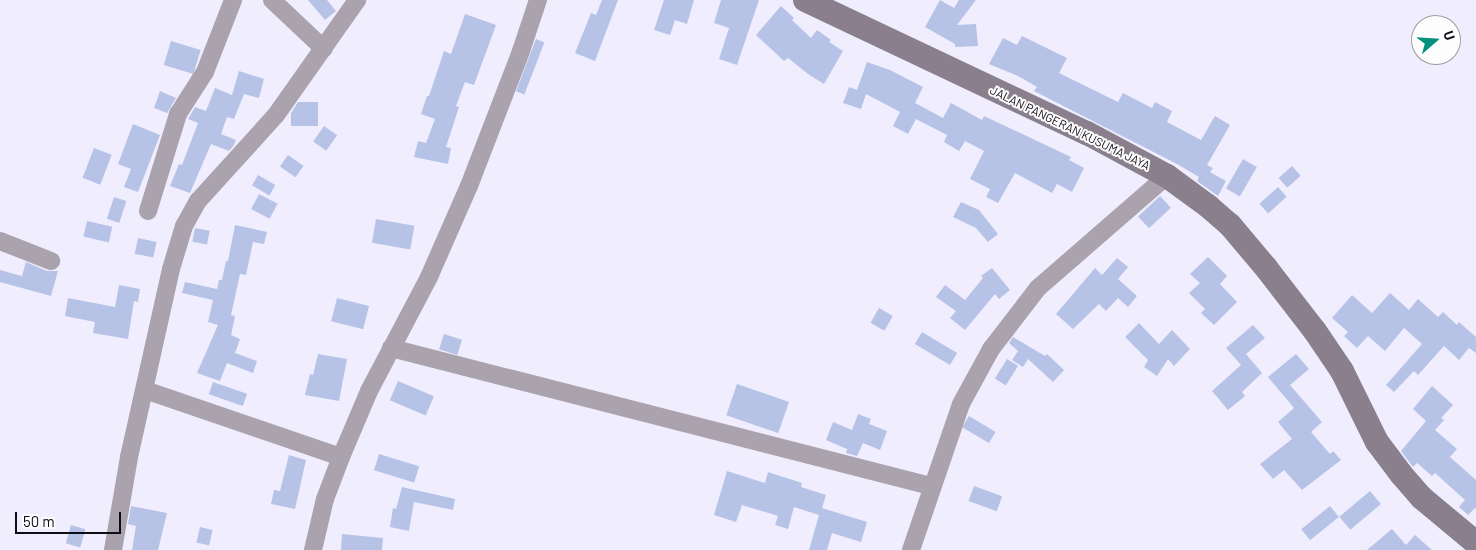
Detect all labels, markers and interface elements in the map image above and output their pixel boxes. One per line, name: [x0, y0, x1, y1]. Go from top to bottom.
north arrow: [1411, 15, 1461, 65]
text: U: [1440, 28, 1459, 42]
street label: JALAN PANGERAN KUSUMA JAYA: [988, 83, 1152, 173]
scale bar: [18, 502, 124, 534]
text: 50 m: [23, 512, 55, 530]

